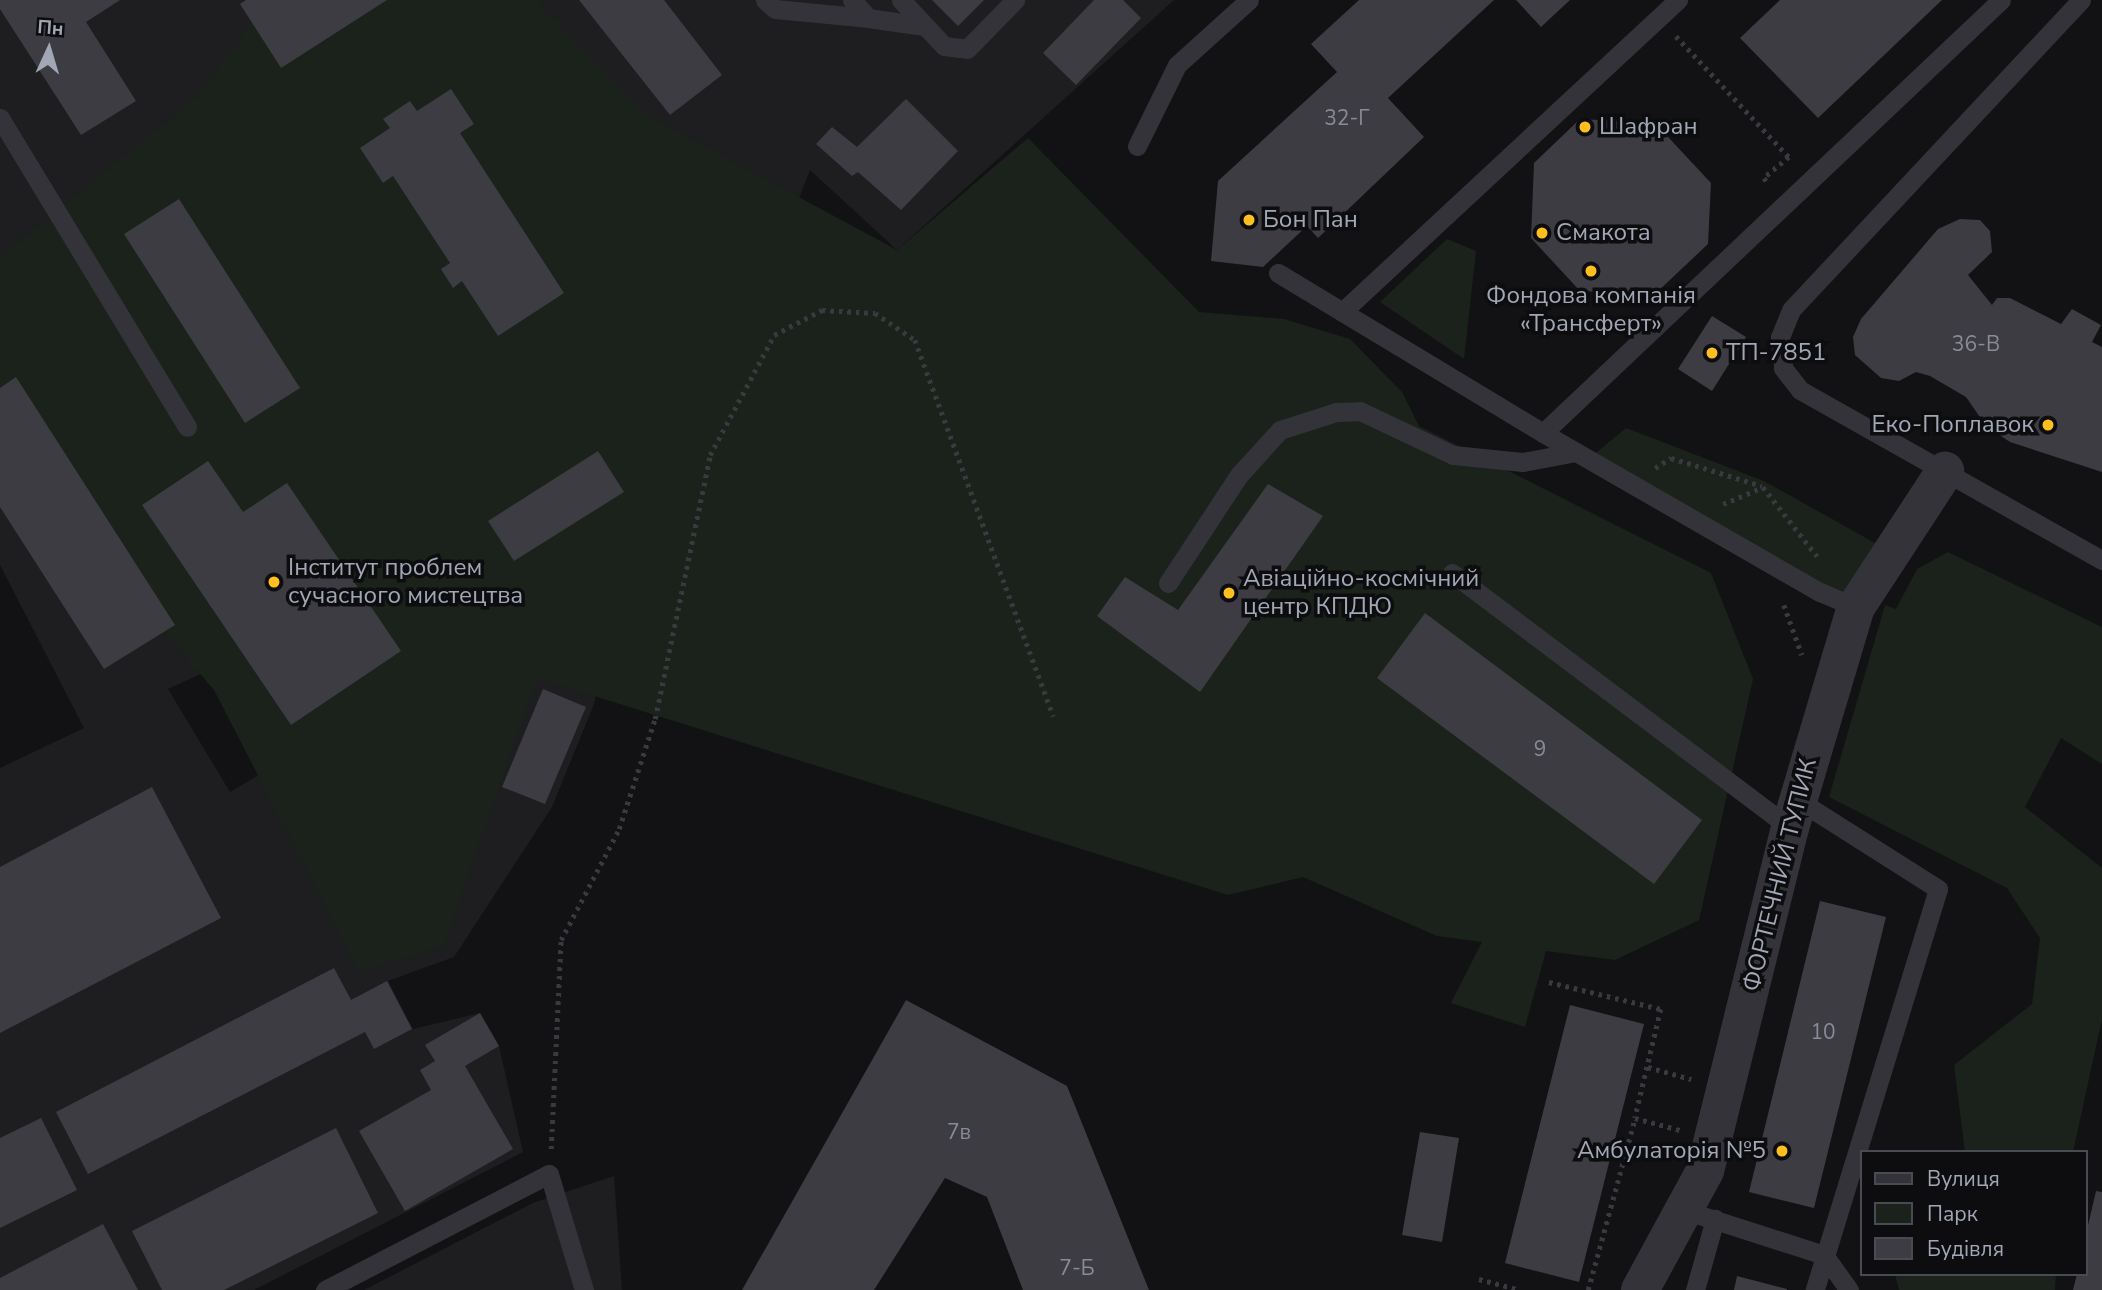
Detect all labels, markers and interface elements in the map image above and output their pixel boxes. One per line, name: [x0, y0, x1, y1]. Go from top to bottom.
north arrow: [14, 14, 84, 84]
text: Пн: [37, 14, 64, 42]
house number: 32-Г: [1324, 105, 1370, 131]
place label: Шафран: [1599, 113, 1698, 141]
marker: Шафран: [1577, 119, 1593, 135]
place label: Бон Пан: [1263, 206, 1358, 234]
marker: Бон Пан: [1241, 212, 1257, 228]
place label: Смакота: [1556, 219, 1651, 247]
marker: Смакота: [1534, 225, 1550, 241]
marker: Фондова компанія «Трансферт»: [1583, 263, 1599, 279]
place label: Фондова компанія «Трансферт»: [1486, 282, 1696, 338]
house number: 36-В: [1952, 331, 2000, 357]
place label: ТП-7851: [1726, 339, 1826, 367]
marker: ТП-7851: [1704, 345, 1720, 361]
place label: Еко-Поплавок: [1871, 411, 2034, 439]
marker: Еко-Поплавок: [2040, 417, 2056, 433]
place label: Інститут проблем сучасного мистецтва: [288, 554, 523, 610]
place label: Авіаційно-космічний центр КПДЮ: [1243, 565, 1479, 621]
marker: Інститут проблем сучасного мистецтва: [266, 574, 282, 590]
marker: Авіаційно-космічний центр КПДЮ: [1221, 585, 1237, 601]
house number: 9: [1534, 736, 1546, 762]
street label: ФОРТЕЧНИЙ ТУПИК: [1737, 755, 1823, 995]
house number: 10: [1810, 1019, 1836, 1045]
house number: 7в: [947, 1119, 971, 1145]
place label: Амбулаторія №5: [1577, 1137, 1766, 1165]
marker: Амбулаторія №5: [1772, 1141, 1792, 1161]
legend: [1860, 1150, 2088, 1276]
text: Вулиця: [1927, 1165, 2000, 1193]
text: Парк: [1927, 1200, 1978, 1228]
text: Будівля: [1927, 1235, 2004, 1263]
house number: 7-Б: [1059, 1255, 1095, 1281]

